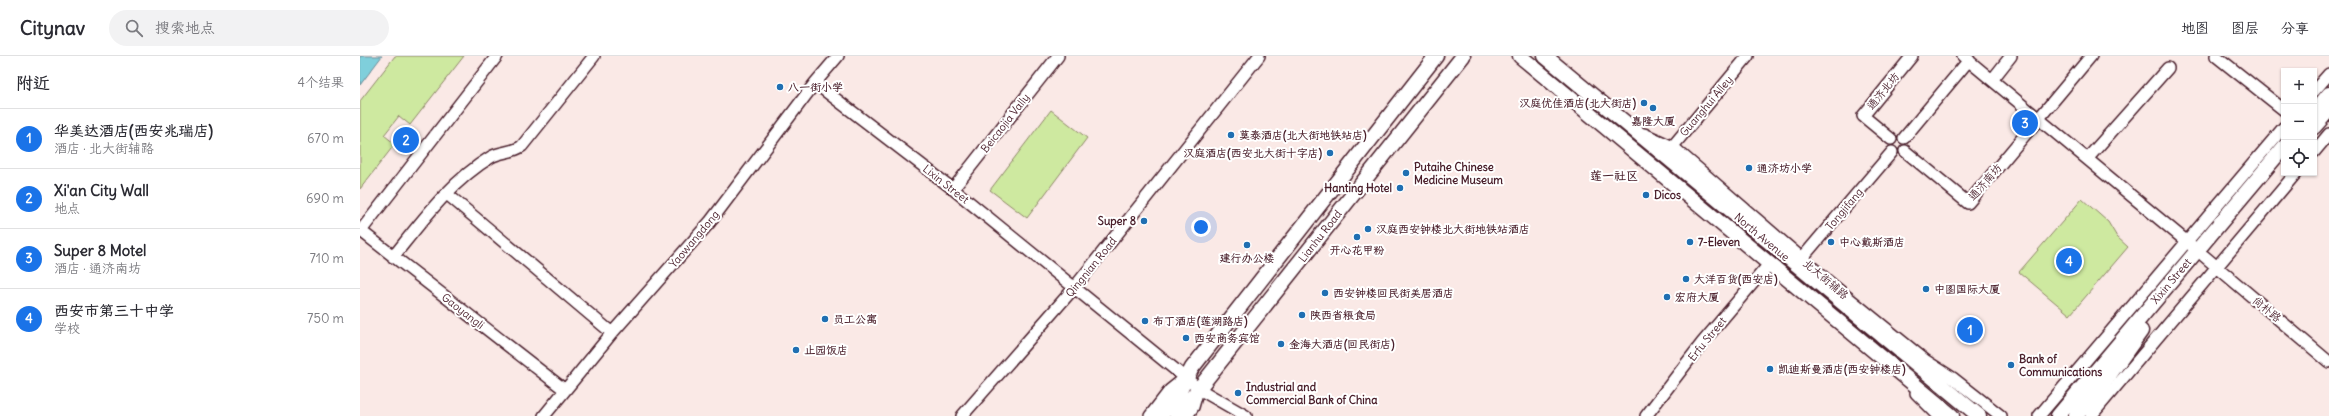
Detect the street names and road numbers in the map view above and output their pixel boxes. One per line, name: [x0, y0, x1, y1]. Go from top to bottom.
street label: 通济北坊: [1864, 69, 1902, 113]
street label: Guanghui Alley: [1677, 73, 1735, 139]
street label: Beicaojia Vally: [978, 91, 1032, 155]
street label: 通济南坊: [1965, 161, 2005, 203]
street label: Lixin Street: [920, 162, 972, 207]
street label: Tongjifang: [1822, 185, 1866, 233]
street label: Lianhu Road: [1295, 207, 1345, 265]
street label: Yaowangdong: [666, 208, 722, 270]
street label: North Avenue: [1732, 210, 1792, 264]
street label: Qingnian Road: [1063, 234, 1120, 300]
street label: Xixin Street: [2148, 255, 2194, 307]
street label: 北大街辅路: [1800, 256, 1852, 302]
street label: Gaoyangli: [439, 290, 487, 332]
street label: 尚朴路: [2250, 293, 2284, 325]
street label: Erfu Street: [1685, 314, 1729, 364]

